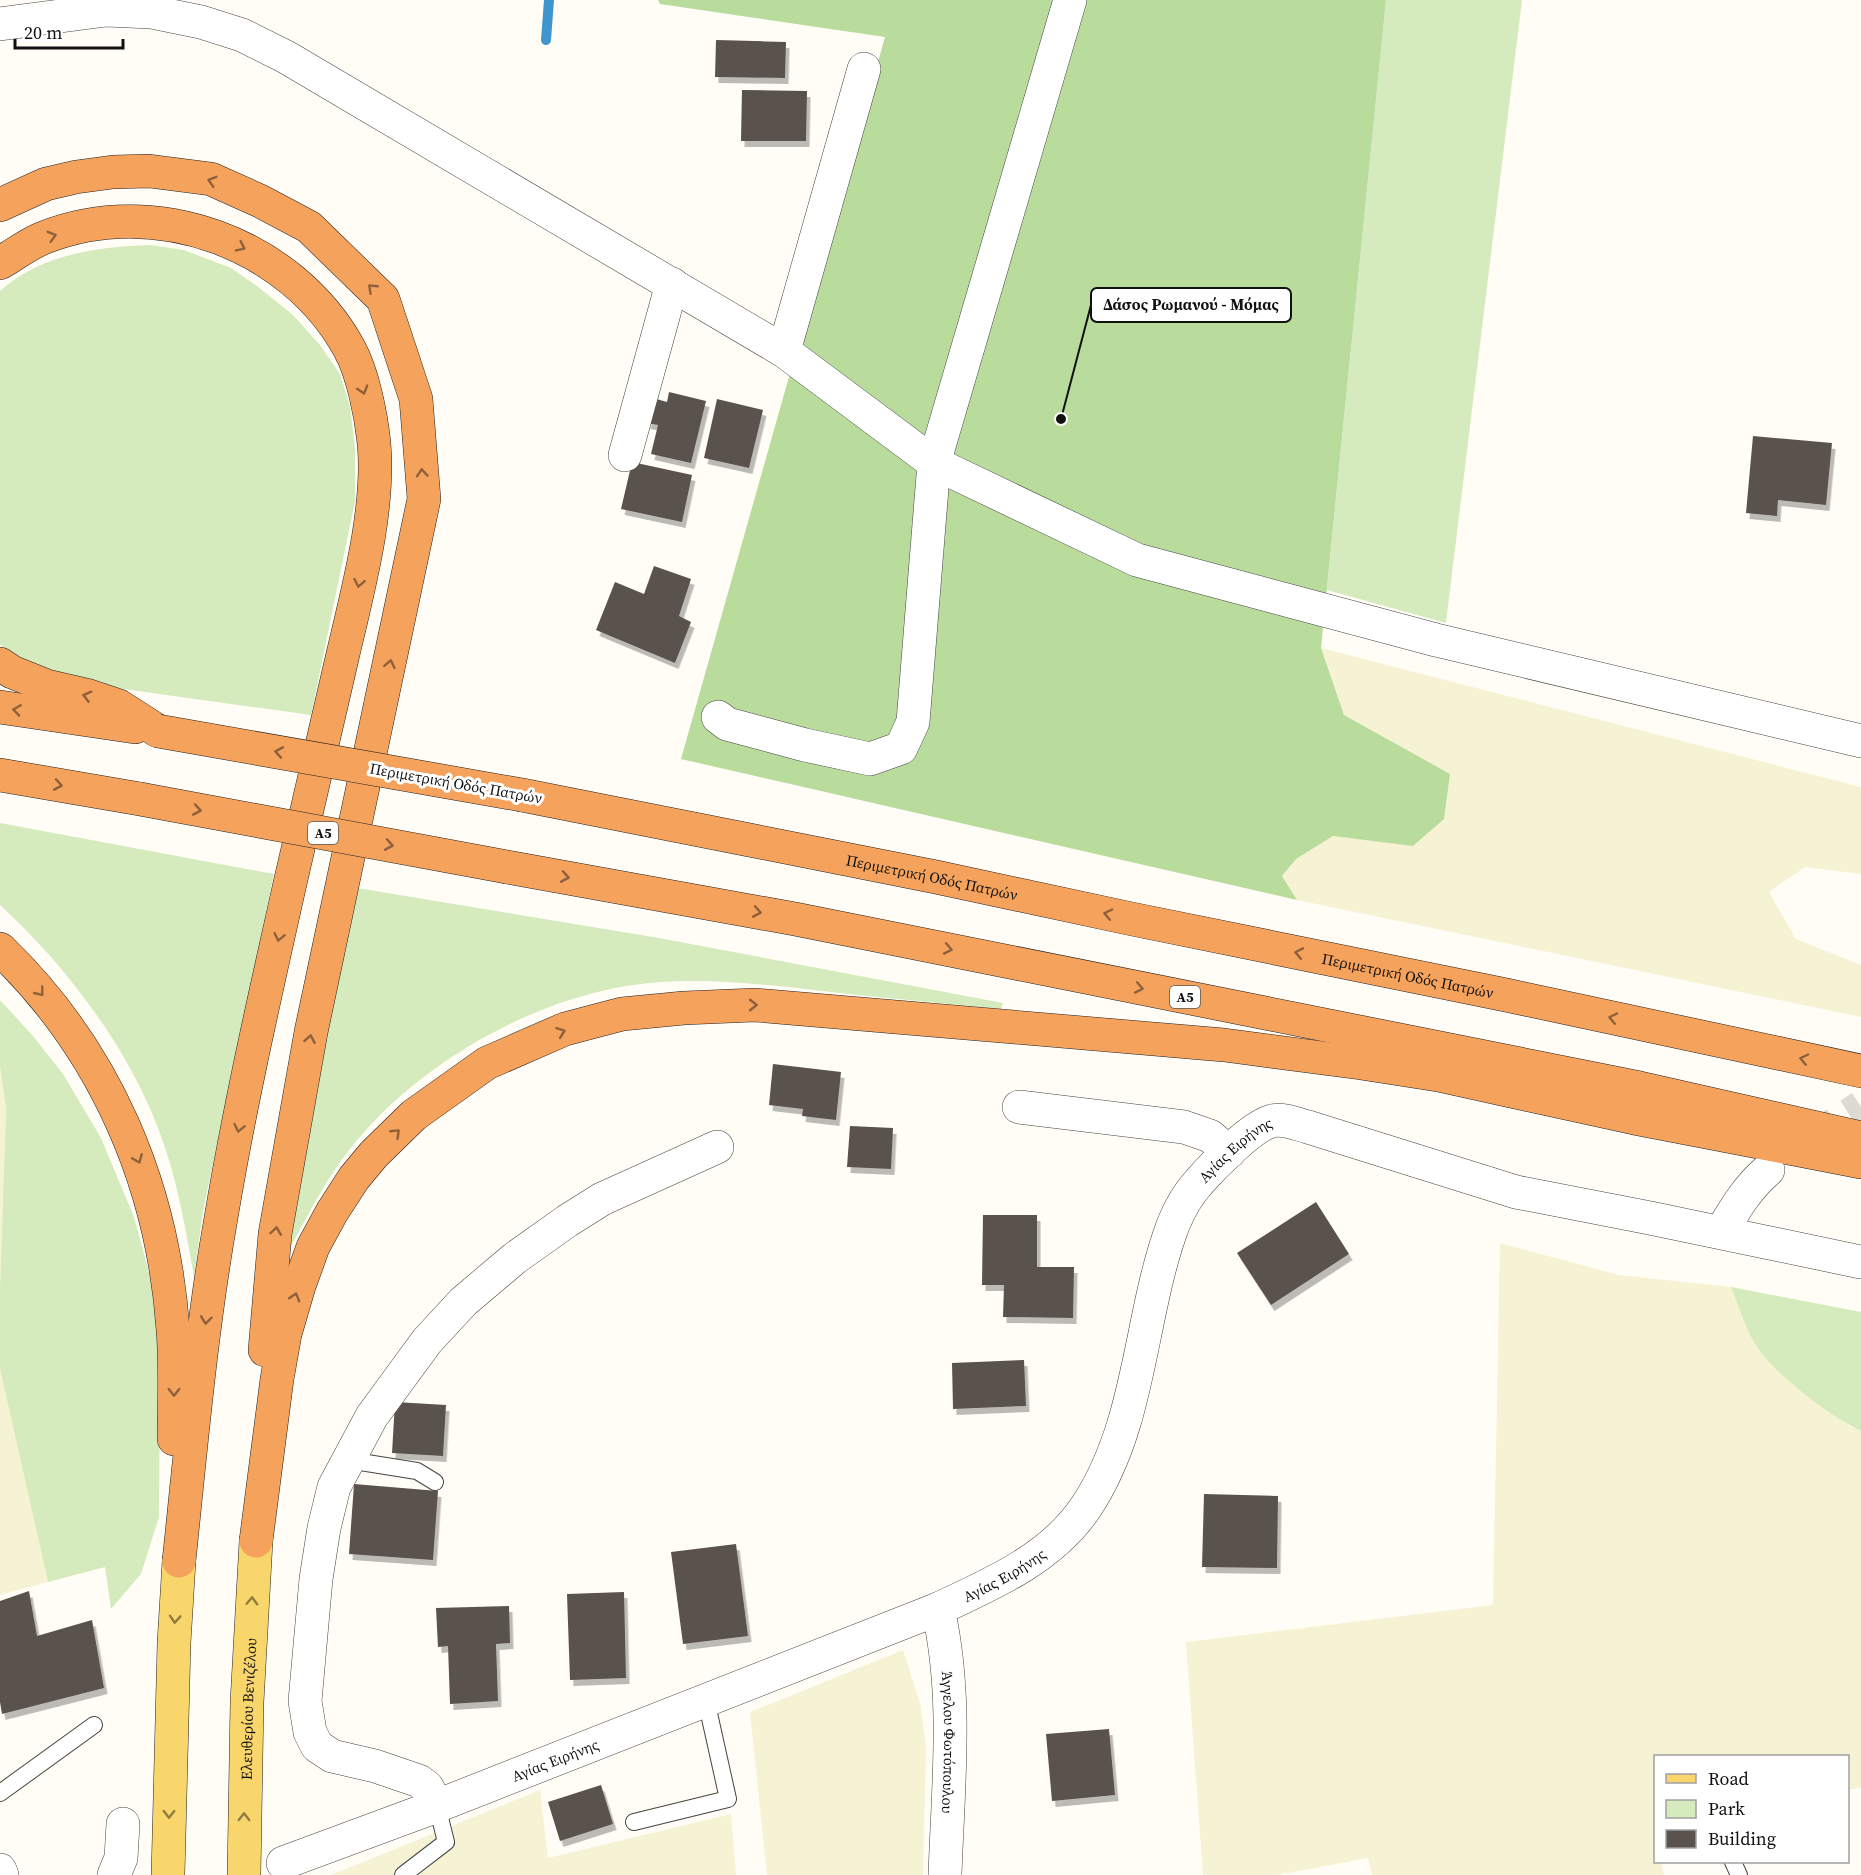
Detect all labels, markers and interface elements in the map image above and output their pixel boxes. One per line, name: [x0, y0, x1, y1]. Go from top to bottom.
scale bar: [15, 12, 123, 50]
text: 20 m: [24, 20, 62, 45]
one-way arrow: [207, 176, 218, 188]
one-way arrow: [46, 231, 57, 243]
one-way arrow: [234, 240, 245, 252]
one-way arrow: [368, 284, 378, 295]
callout: Δάσος Ρωμανού - Μόμας: [1091, 288, 1291, 322]
text: Δάσος Ρωμανού - Μόμας: [1103, 293, 1279, 315]
one-way arrow: [356, 384, 368, 395]
one-way arrow: [415, 468, 428, 477]
one-way arrow: [353, 578, 366, 588]
one-way arrow: [383, 660, 396, 670]
one-way arrow: [82, 691, 93, 703]
one-way arrow: [12, 704, 21, 716]
one-way arrow: [274, 746, 284, 759]
street label: Περιμετρική Οδός Πατρών: [368, 758, 544, 808]
one-way arrow: [52, 778, 62, 791]
one-way arrow: [192, 803, 202, 816]
road number: Α5: [308, 822, 338, 844]
one-way arrow: [384, 838, 394, 851]
street label: Περιμετρική Οδός Πατρών: [844, 849, 1020, 905]
one-way arrow: [559, 870, 569, 883]
one-way arrow: [751, 905, 761, 918]
one-way arrow: [1103, 908, 1113, 921]
one-way arrow: [273, 932, 286, 942]
one-way arrow: [943, 942, 953, 955]
one-way arrow: [1294, 947, 1304, 960]
street label: Περιμετρική Οδός Πατρών: [1320, 947, 1496, 1003]
one-way arrow: [1134, 981, 1144, 994]
one-way arrow: [32, 985, 43, 996]
road number: Α5: [1170, 986, 1200, 1008]
one-way arrow: [748, 999, 757, 1012]
one-way arrow: [1608, 1012, 1618, 1025]
one-way arrow: [554, 1027, 565, 1039]
one-way arrow: [303, 1035, 316, 1045]
one-way arrow: [1799, 1053, 1809, 1066]
street label: Αγίας Ειρήνης: [1193, 1111, 1275, 1187]
one-way arrow: [233, 1122, 246, 1132]
one-way arrow: [389, 1129, 399, 1140]
one-way arrow: [131, 1153, 143, 1164]
one-way arrow: [269, 1227, 281, 1236]
one-way arrow: [288, 1292, 300, 1303]
one-way arrow: [201, 1315, 213, 1325]
one-way arrow: [168, 1387, 180, 1396]
street label: Αγίας Ειρήνης: [959, 1543, 1050, 1606]
one-way arrow: [246, 1596, 259, 1605]
one-way arrow: [169, 1615, 182, 1624]
street label: Ελευθερίου Βενιζέλου: [235, 1637, 261, 1780]
street label: Άγγελου Φωτόπουλου: [937, 1670, 961, 1814]
street label: Αγίας Ειρήνης: [509, 1733, 602, 1786]
legend: [1654, 1755, 1849, 1863]
text: Road: [1708, 1766, 1749, 1791]
text: Park: [1708, 1796, 1745, 1821]
one-way arrow: [162, 1810, 175, 1819]
one-way arrow: [238, 1812, 251, 1821]
text: Building: [1708, 1826, 1776, 1851]

